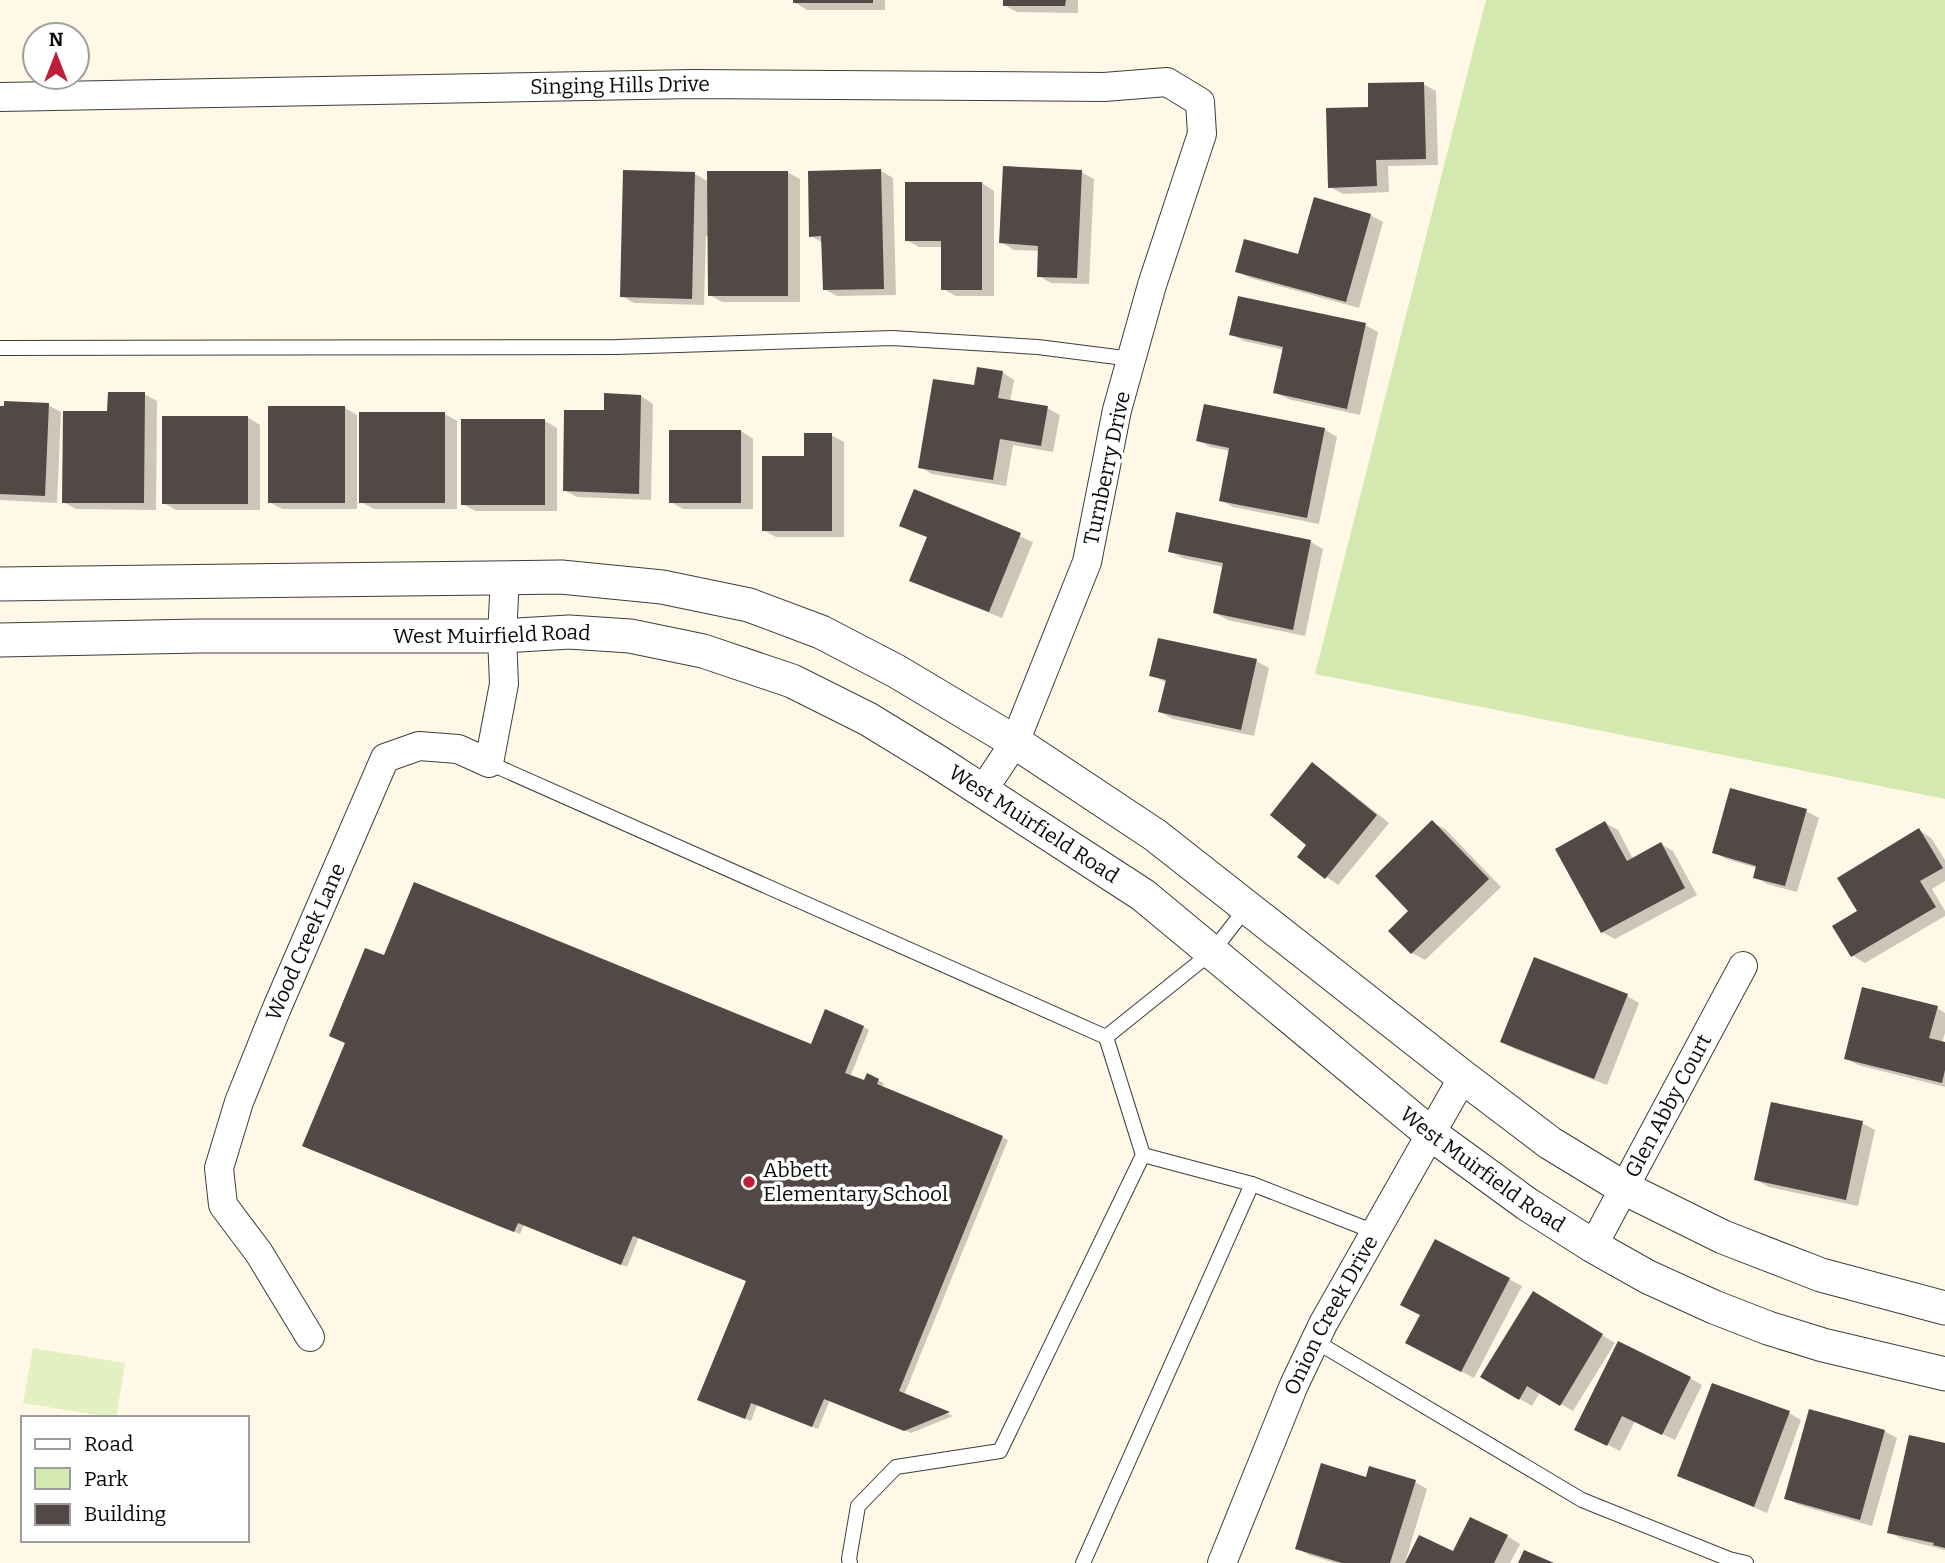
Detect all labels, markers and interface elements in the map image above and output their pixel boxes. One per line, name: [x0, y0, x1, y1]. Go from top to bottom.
north arrow: [21, 21, 91, 91]
text: N: [49, 28, 64, 51]
street label: Singing Hills Drive: [530, 71, 710, 100]
street label: Turnberry Drive: [1078, 389, 1136, 547]
street label: West Muirfield Road: [393, 619, 592, 649]
street label: West Muirfield Road: [944, 759, 1124, 889]
street label: Wood Creek Lane: [260, 859, 351, 1024]
street label: Glen Abby Court: [1619, 1029, 1717, 1182]
street label: West Muirfield Road: [1395, 1101, 1570, 1238]
place label: Abbett Elementary School: [763, 1157, 948, 1207]
marker: Abbett Elementary School: [741, 1174, 757, 1190]
street label: Onion Creek Drive: [1278, 1231, 1384, 1399]
legend: [21, 1416, 248, 1542]
text: Road: [84, 1431, 133, 1457]
text: Park: [84, 1466, 128, 1492]
text: Building: [84, 1501, 167, 1527]

